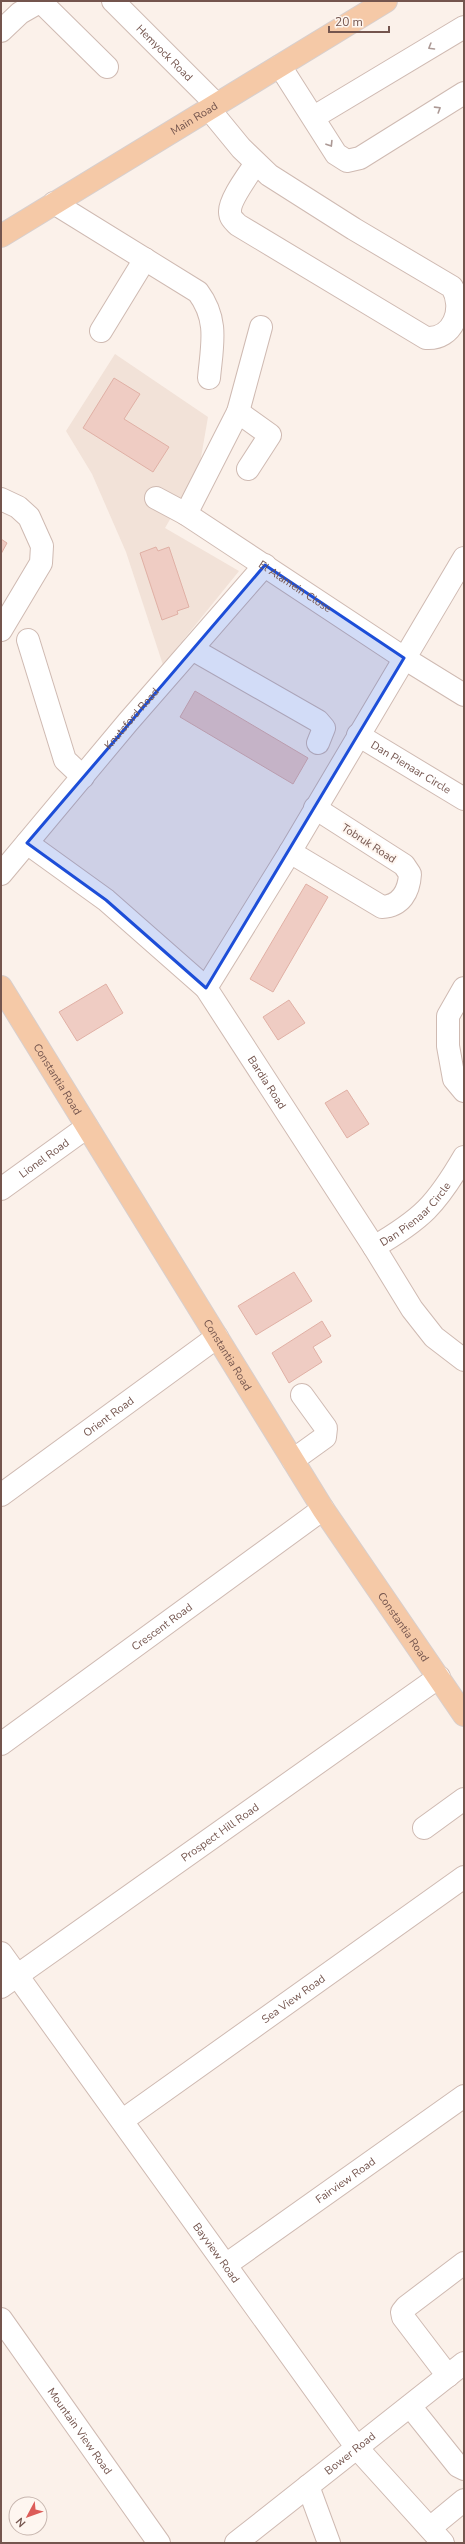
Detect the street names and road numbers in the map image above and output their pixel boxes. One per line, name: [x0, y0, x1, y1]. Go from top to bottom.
street label: Hemyock Road: [133, 21, 196, 85]
street label: Main Road: [168, 99, 220, 139]
street label: El Alamein Close: [256, 557, 335, 616]
street label: Knutsford Road: [101, 685, 163, 753]
street label: Dan Pienaar Circle: [368, 737, 454, 798]
street label: Tobruk Road: [338, 820, 399, 867]
street label: Constantia Road: [30, 1041, 85, 1118]
street label: Bardia Road: [244, 1053, 289, 1112]
street label: Lionel Road: [16, 1135, 72, 1182]
street label: Dan Pienaar Circle: [377, 1179, 454, 1250]
street label: Constantia Road: [200, 1316, 255, 1393]
street label: Orient Road: [80, 1393, 137, 1440]
street label: Constantia Road: [374, 1589, 432, 1665]
street label: Crescent Road: [129, 1600, 195, 1654]
street label: Prospect Hill Road: [178, 1800, 262, 1865]
street label: Sea View Road: [259, 1971, 328, 2027]
street label: Fairview Road: [313, 2154, 379, 2207]
street label: Bayview Road: [189, 2220, 243, 2286]
street label: Mountain View Road: [44, 2385, 115, 2478]
street label: Bower Road: [322, 2429, 379, 2478]

